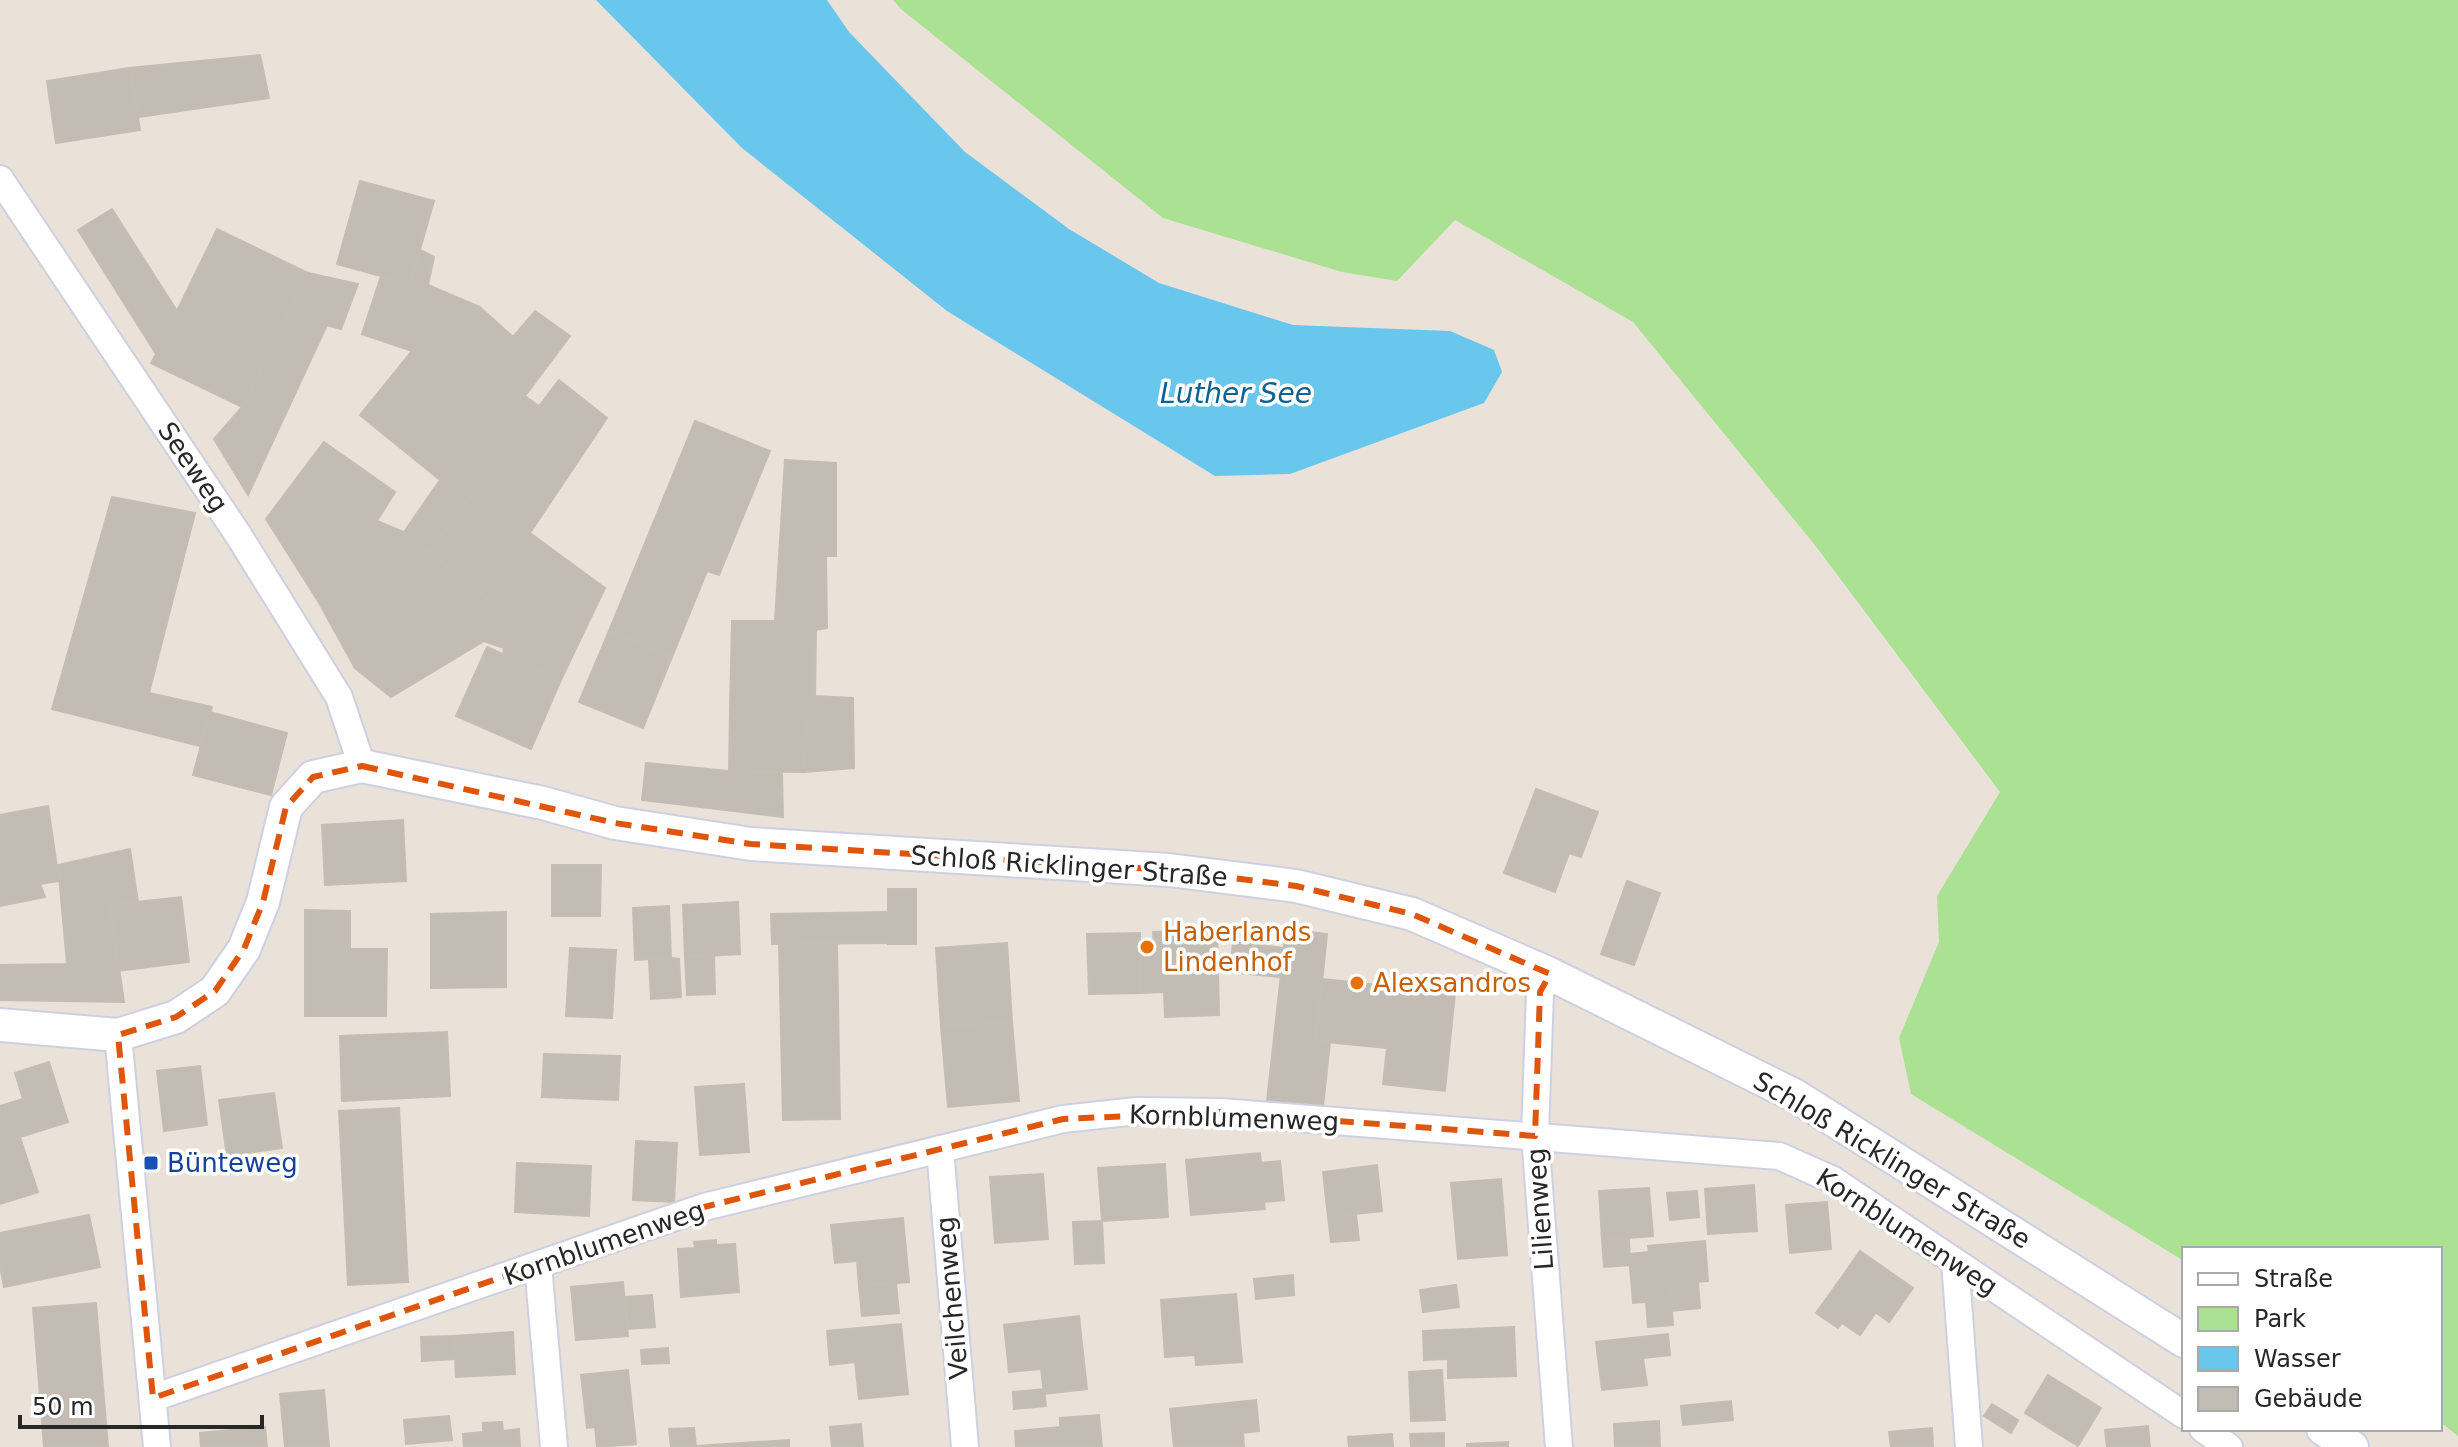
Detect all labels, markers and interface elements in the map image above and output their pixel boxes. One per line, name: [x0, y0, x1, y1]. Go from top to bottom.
water label: Luther See: [1160, 377, 1312, 410]
street label: Seeweg: [152, 416, 234, 518]
street label: Schloß Ricklinger Straße: [909, 840, 1229, 892]
place label: Haberlands Lindenhof: [1163, 917, 1311, 977]
marker: Haberlands Lindenhof: [1138, 938, 1156, 956]
place label: Alexsandros: [1373, 968, 1531, 998]
marker: Alexsandros: [1348, 974, 1366, 992]
street label: Schloß Ricklinger Straße: [1748, 1065, 2036, 1255]
street label: Kornblumenweg: [1128, 1099, 1340, 1137]
street label: Lilienweg: [1521, 1147, 1559, 1271]
place label: Bünteweg: [167, 1148, 298, 1178]
marker: Bünteweg: [142, 1154, 160, 1172]
street label: Kornblumenweg: [1811, 1162, 2003, 1302]
street label: Kornblumenweg: [500, 1195, 708, 1291]
street label: Veilchenweg: [930, 1215, 974, 1381]
legend: [2182, 1247, 2442, 1431]
text: Straße: [2254, 1265, 2333, 1293]
text: Park: [2254, 1305, 2306, 1333]
text: Wasser: [2254, 1345, 2341, 1373]
scale bar: [20, 1379, 262, 1429]
text: Gebäude: [2254, 1385, 2363, 1413]
text: 50 m: [32, 1393, 94, 1421]

